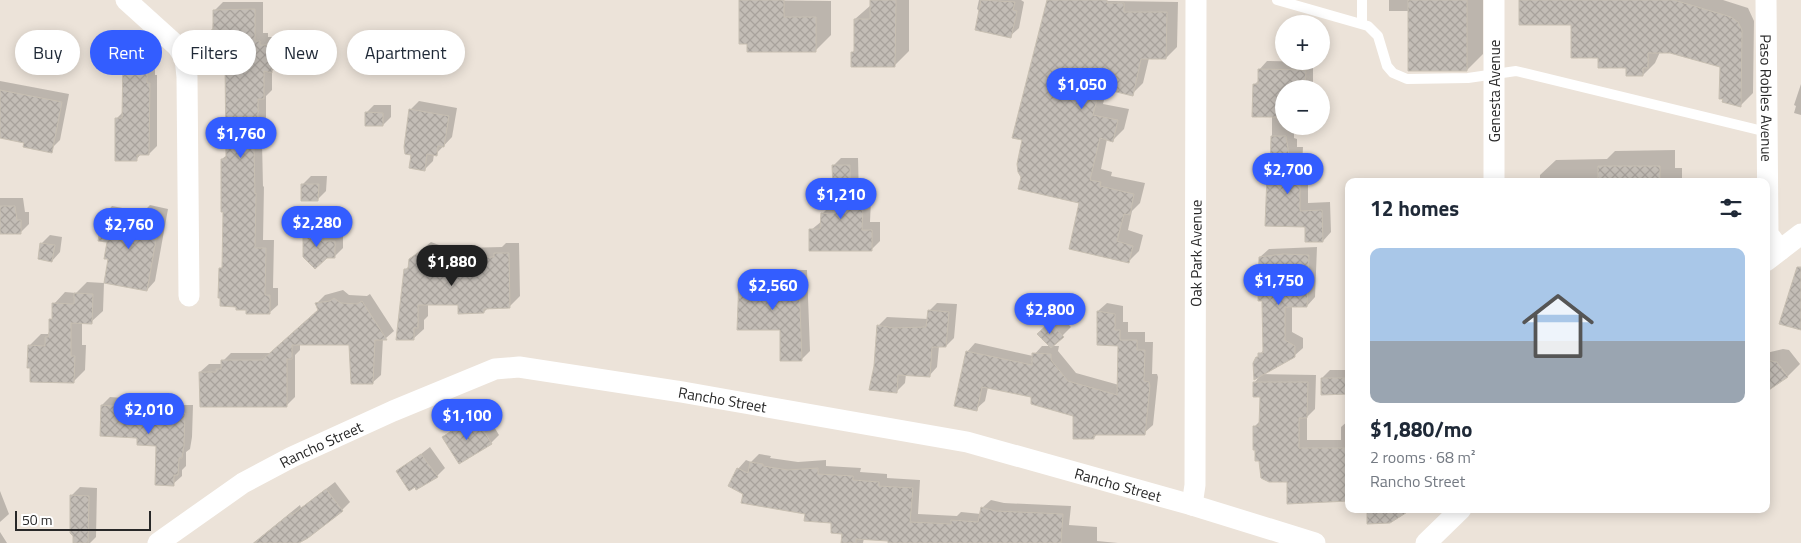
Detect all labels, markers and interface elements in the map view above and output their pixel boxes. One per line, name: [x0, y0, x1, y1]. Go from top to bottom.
map controls: [1275, 15, 1330, 135]
button: +: [1275, 15, 1330, 70]
chip: Buy: [15, 30, 80, 75]
chip: Rent: [90, 30, 162, 75]
chip: Filters: [172, 30, 256, 75]
chip: New: [266, 30, 337, 75]
chip: Apartment: [347, 30, 465, 75]
street label: Paso Robles Avenue: [1755, 34, 1779, 162]
street label: Genesta Avenue: [1483, 40, 1506, 142]
pin: $1,050: [1041, 68, 1123, 110]
text: $1,050: [1057, 72, 1107, 96]
button: −: [1275, 80, 1330, 135]
pin: $1,760: [200, 116, 282, 159]
text: $1,760: [216, 121, 266, 145]
pin: $2,700: [1247, 152, 1329, 195]
text: $2,700: [1263, 157, 1313, 181]
pin: $1,210: [800, 178, 882, 220]
text: $1,210: [816, 182, 866, 206]
text: 12 homes: [1370, 192, 1459, 224]
icon: filters: [1717, 194, 1745, 222]
street label: Oak Park Avenue: [1184, 200, 1207, 307]
pin: $2,280: [276, 206, 358, 248]
pin: $2,760: [88, 208, 170, 250]
text: $2,280: [292, 210, 342, 234]
text: $2,760: [104, 212, 154, 236]
pin: $1,880: [411, 244, 493, 287]
text: $1,880: [427, 249, 477, 273]
pin: $1,750: [1238, 264, 1320, 306]
pin: $2,560: [732, 268, 814, 311]
text: $1,750: [1254, 268, 1304, 292]
text: $2,560: [748, 273, 798, 297]
icon: home: [1513, 281, 1603, 371]
pin: $2,800: [1009, 292, 1091, 335]
text: $2,800: [1025, 297, 1075, 321]
street label: Rancho Street: [677, 380, 769, 418]
pin: $2,010: [108, 392, 190, 435]
text: $2,010: [124, 397, 174, 421]
pin: $1,100: [426, 398, 508, 441]
text: $1,100: [442, 403, 492, 427]
text: $1,880/mo: [1370, 413, 1472, 445]
street label: Rancho Street: [275, 415, 367, 473]
text: 2 rooms · 68 m²: [1370, 445, 1475, 469]
street label: Rancho Street: [1072, 461, 1165, 508]
text: Rancho Street: [1370, 469, 1465, 493]
scale bar: [15, 508, 151, 531]
text: 50 m: [22, 509, 52, 530]

